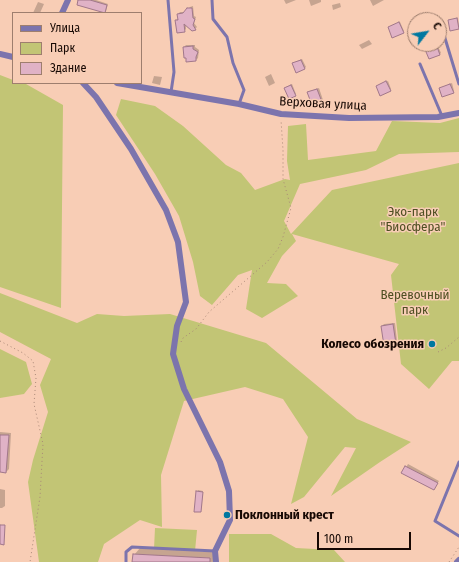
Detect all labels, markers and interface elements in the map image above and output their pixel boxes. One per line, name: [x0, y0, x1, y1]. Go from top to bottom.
legend: [12, 12, 142, 84]
north arrow: [407, 12, 447, 52]
text: С: [430, 20, 444, 32]
text: Улица: [50, 21, 80, 35]
text: Парк: [50, 41, 75, 55]
text: Здание: [50, 61, 86, 75]
street label: Верховая улица: [279, 94, 367, 114]
park label: Эко-парк "Биосфера": [381, 204, 445, 235]
park label: Веревочный парк: [380, 287, 450, 318]
place label: Колесо обозрения: [321, 336, 424, 352]
marker: Колесо обозрения: [427, 339, 437, 349]
place label: Поклонный крест: [235, 507, 334, 523]
marker: Поклонный крест: [222, 510, 232, 520]
scale bar: [319, 524, 413, 550]
text: 100 m: [324, 532, 353, 546]

